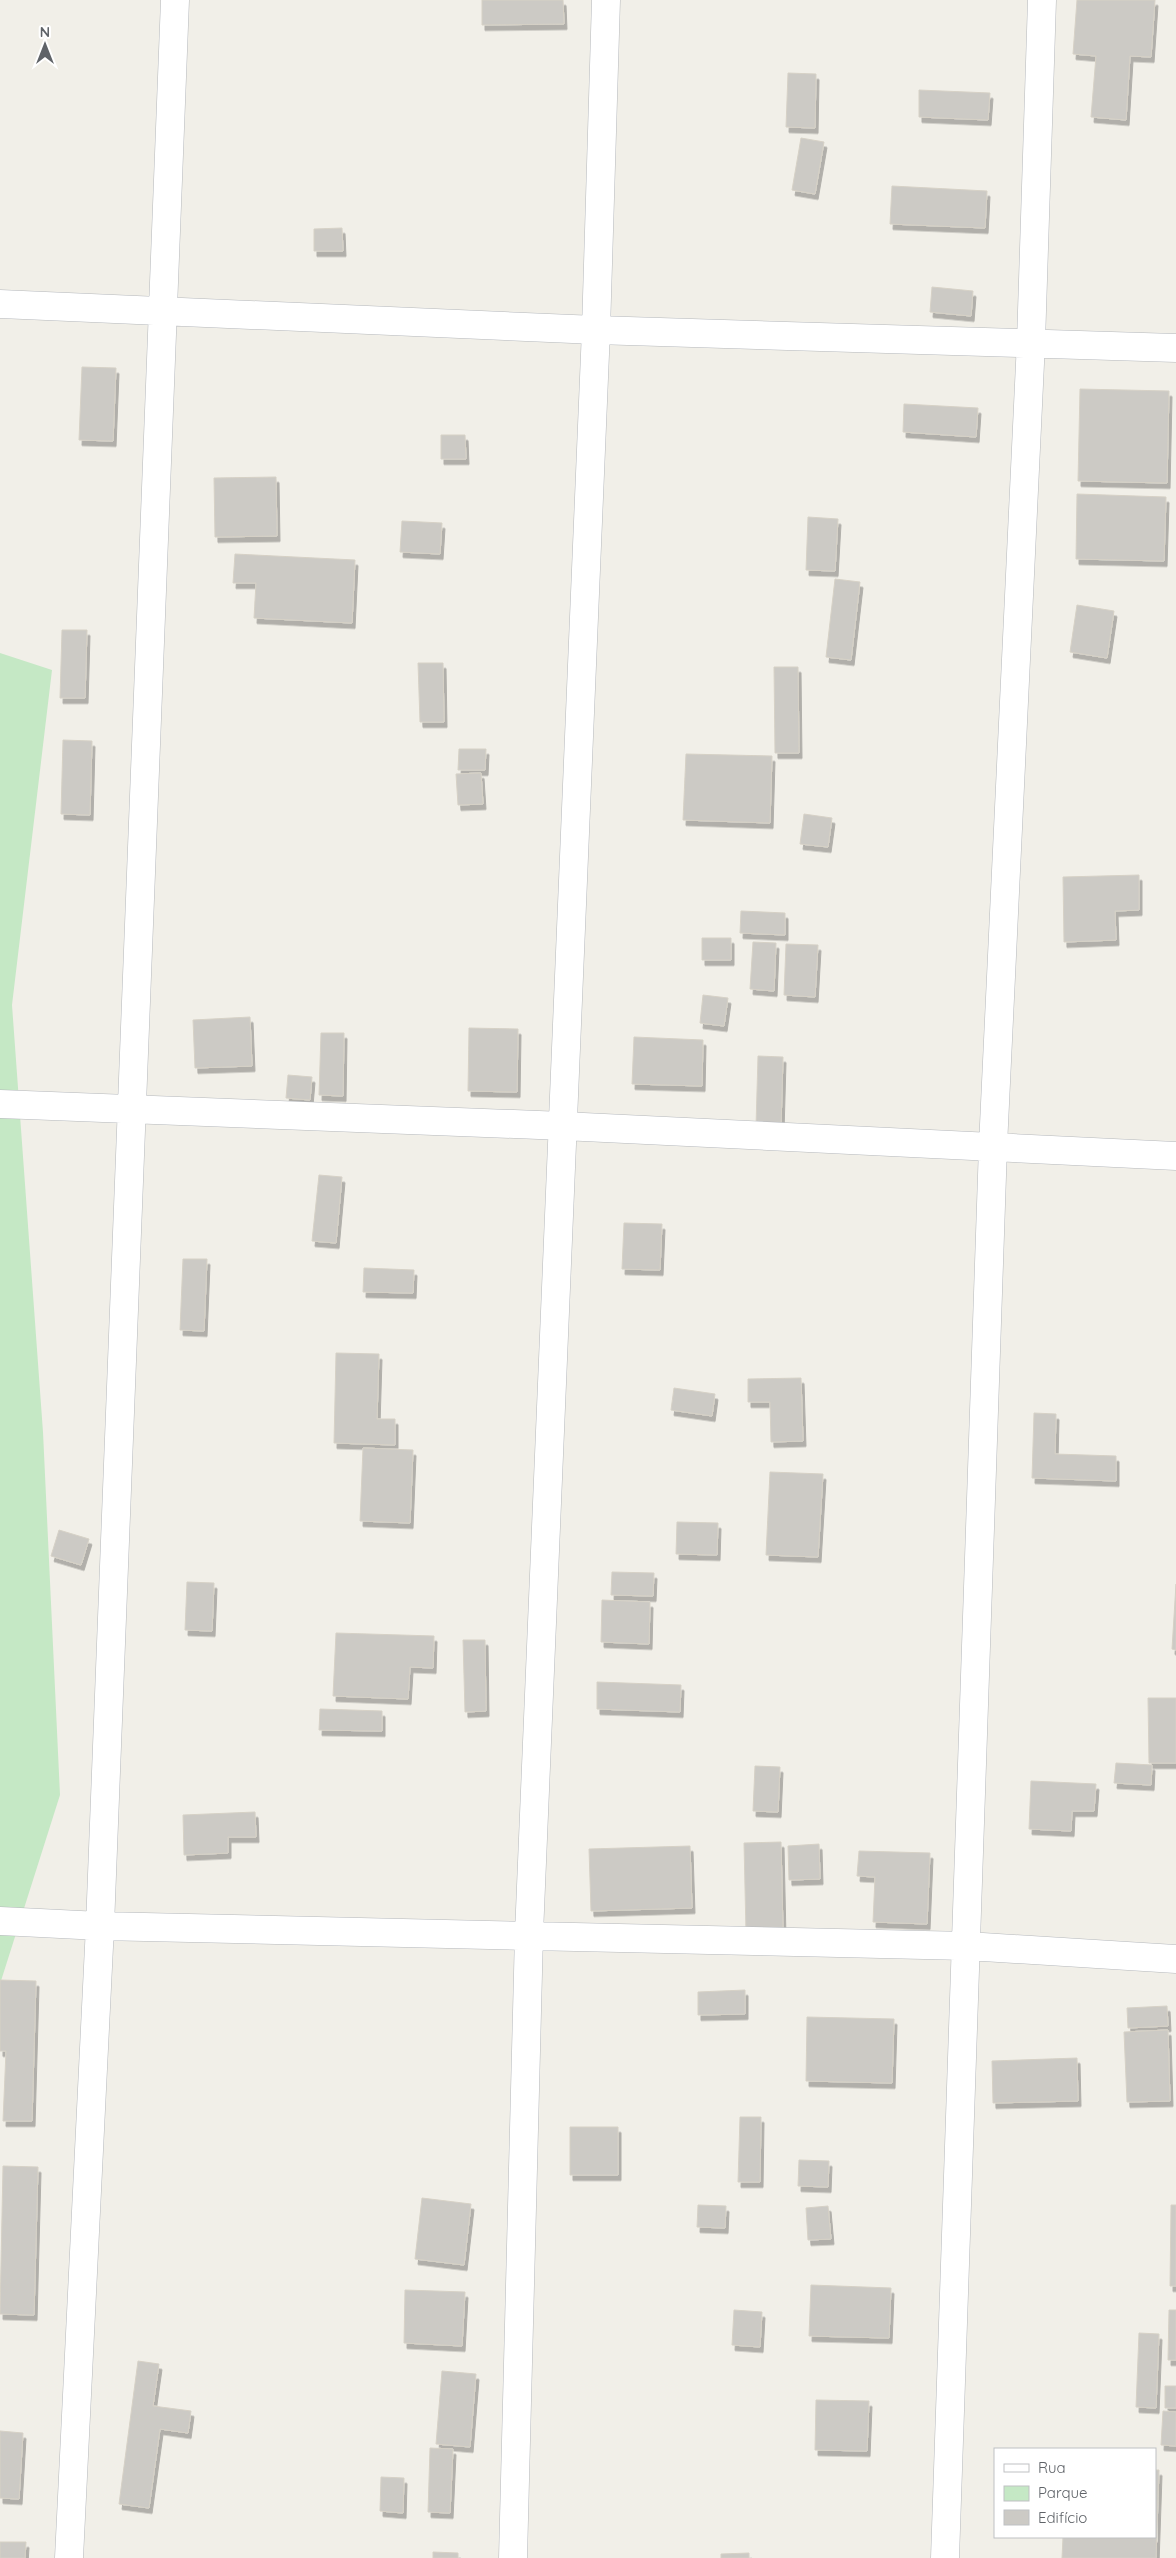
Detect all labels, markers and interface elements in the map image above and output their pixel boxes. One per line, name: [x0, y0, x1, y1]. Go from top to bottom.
north arrow: [20, 20, 70, 70]
text: N: [40, 23, 50, 41]
legend: [994, 2448, 1156, 2538]
text: Rua: [1038, 2458, 1066, 2477]
text: Parque: [1038, 2483, 1088, 2502]
text: Edifício: [1038, 2508, 1087, 2527]

